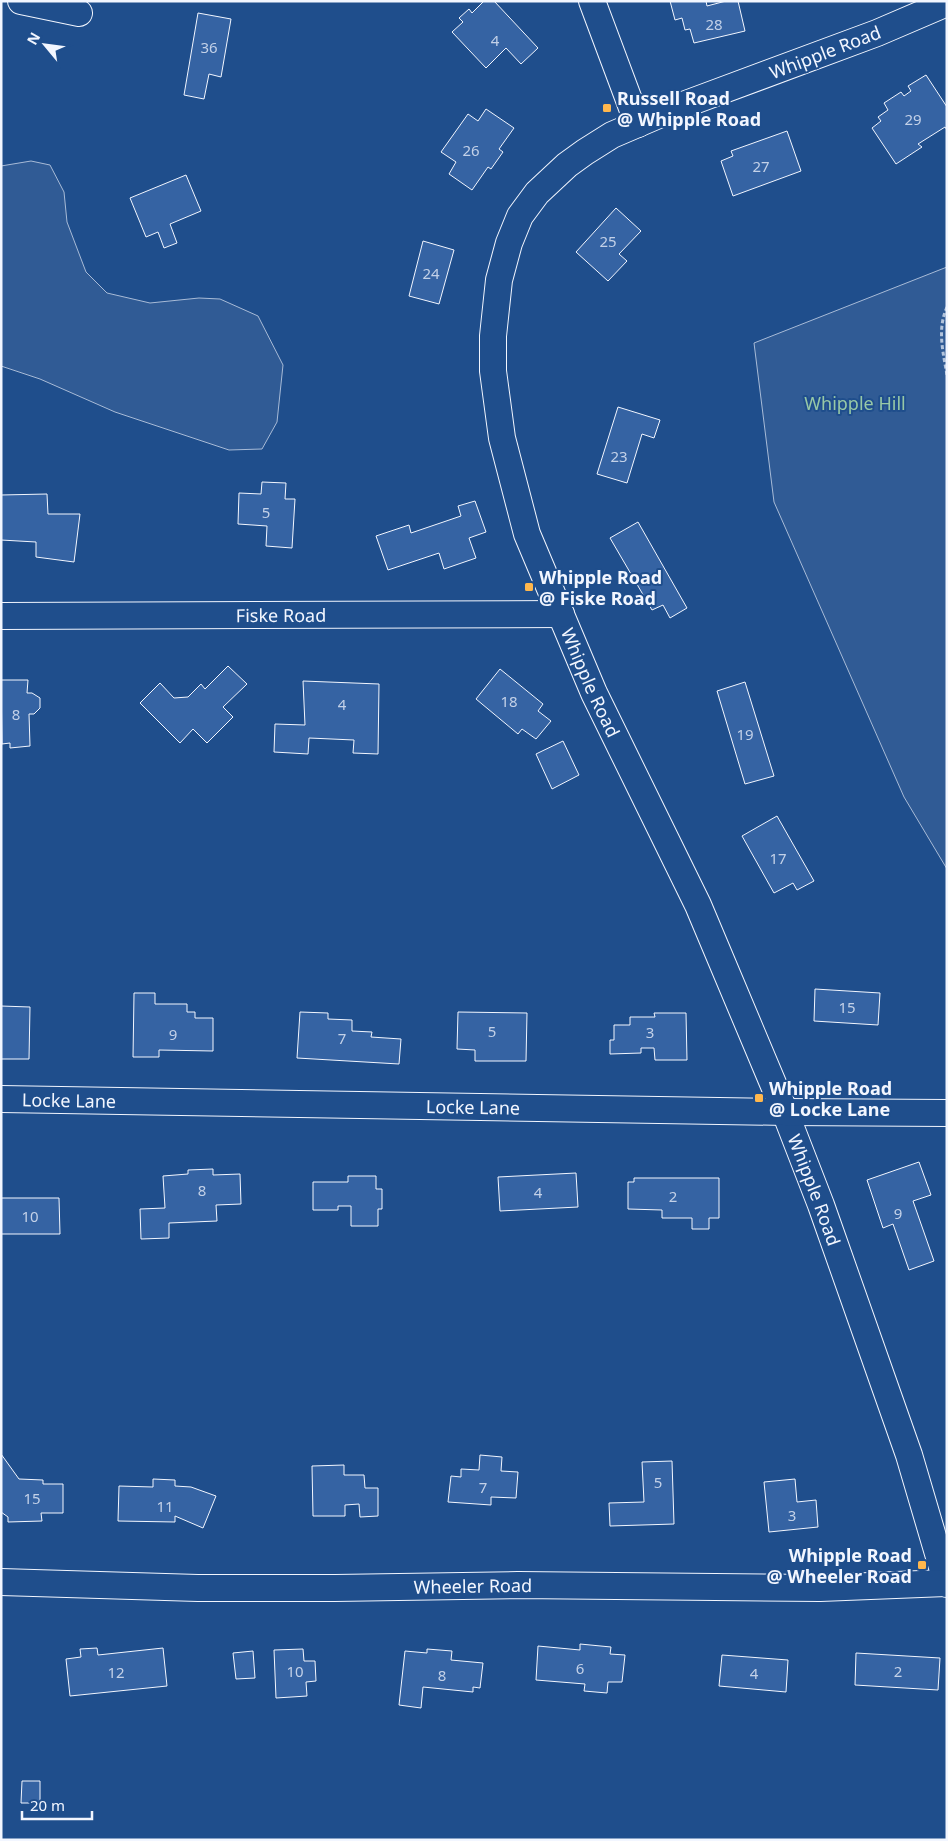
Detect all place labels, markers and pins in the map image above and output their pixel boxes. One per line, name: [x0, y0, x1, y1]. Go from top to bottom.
place label: Russell Road @ Whipple Road: [617, 86, 761, 131]
marker: Russell Road @ Whipple Road: [601, 102, 613, 114]
place label: Whipple Road @ Fiske Road: [539, 565, 662, 610]
marker: Whipple Road @ Fiske Road: [523, 581, 535, 593]
place label: Whipple Road @ Locke Lane: [769, 1076, 892, 1121]
marker: Whipple Road @ Locke Lane: [753, 1092, 765, 1104]
place label: Whipple Road @ Wheeler Road: [767, 1543, 912, 1588]
marker: Whipple Road @ Wheeler Road: [916, 1559, 928, 1571]

